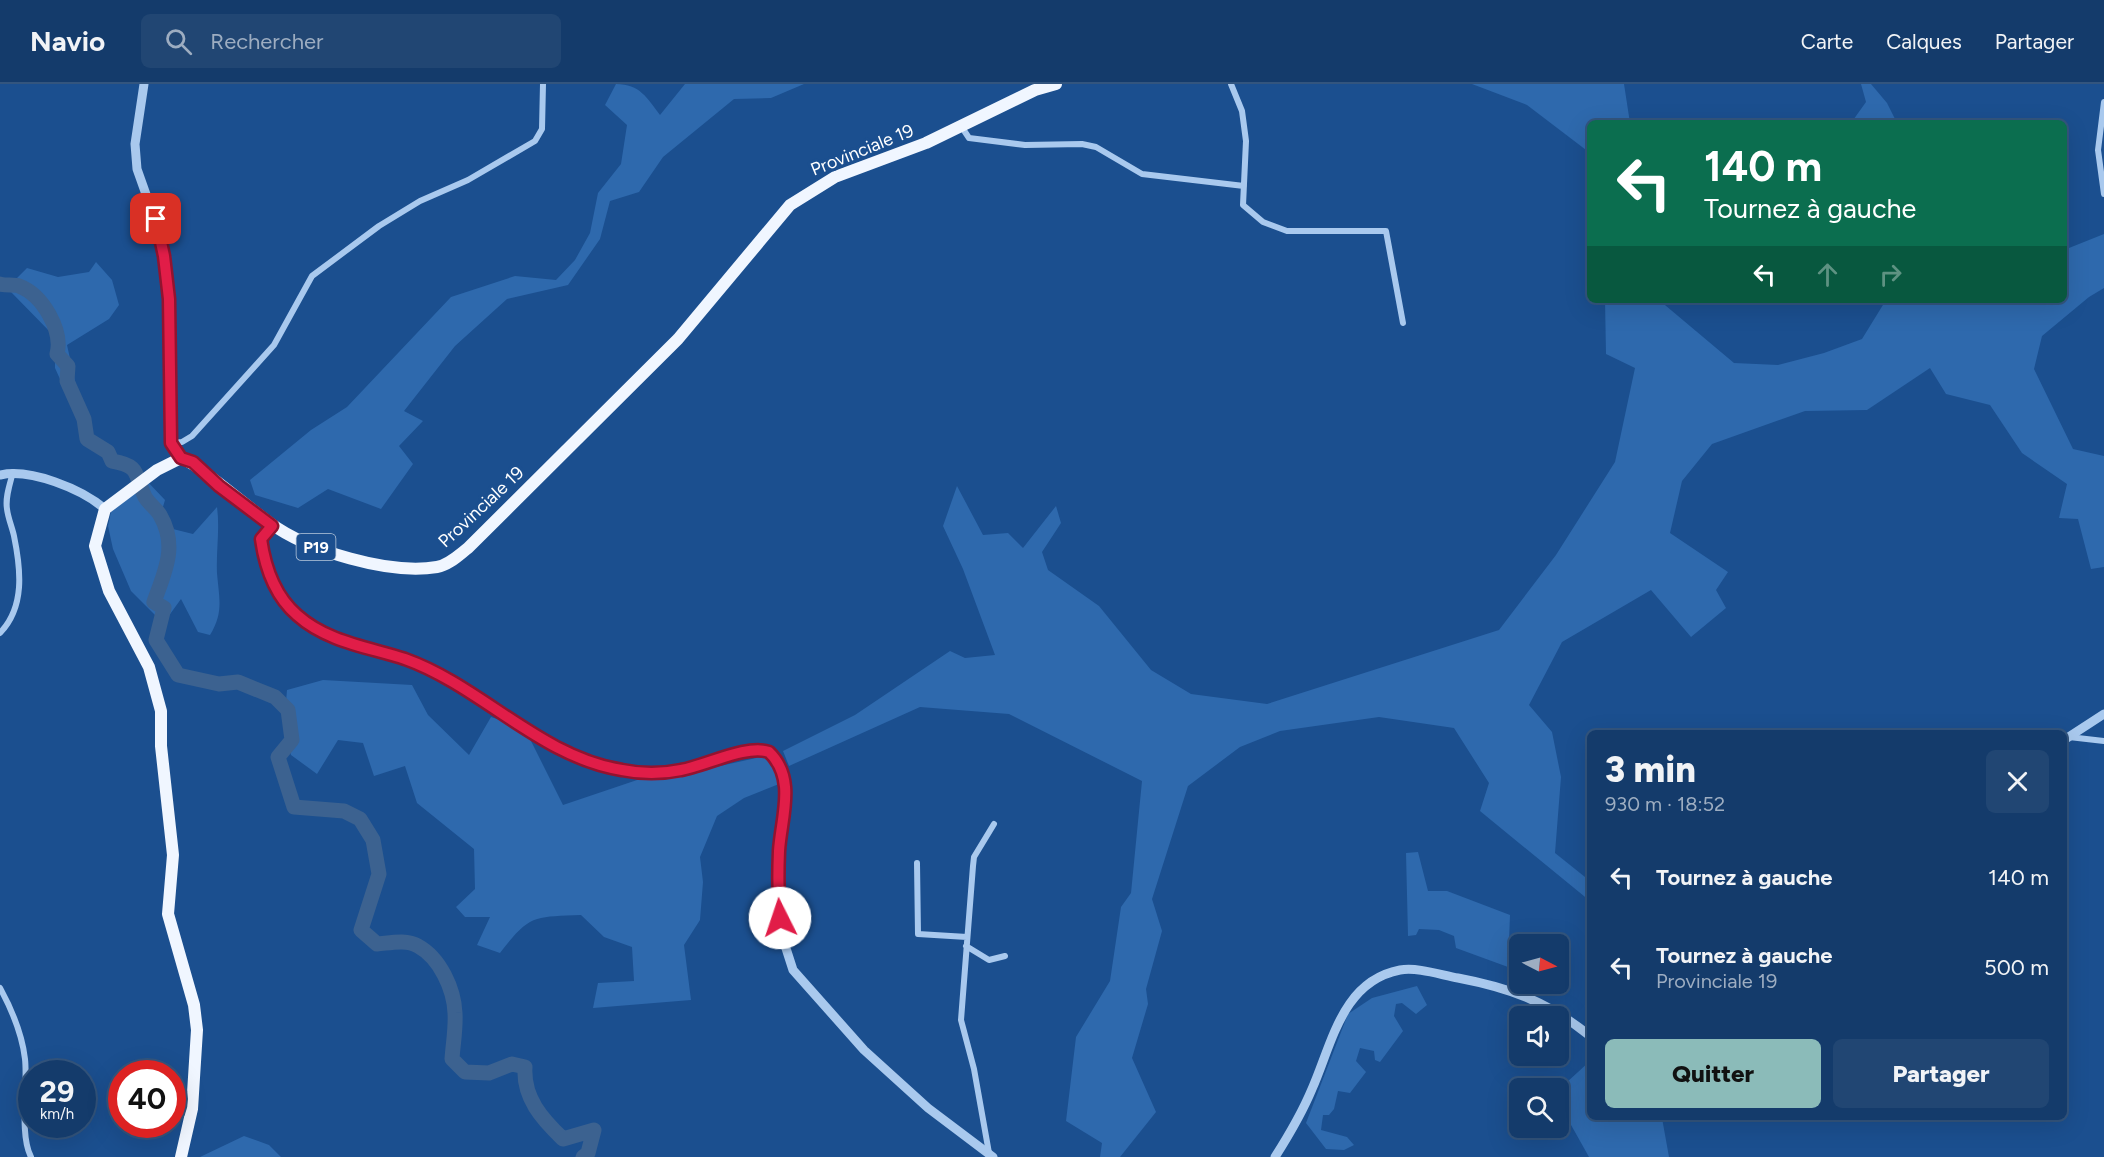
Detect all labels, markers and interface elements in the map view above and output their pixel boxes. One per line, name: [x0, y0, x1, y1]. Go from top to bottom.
search box: [141, 14, 561, 68]
text: Navio: [30, 24, 105, 58]
icon: search: [162, 25, 195, 58]
text: Rechercher: [210, 28, 323, 55]
text: Carte: [1801, 29, 1853, 54]
text: Calques: [1886, 29, 1962, 54]
text: Partager: [1995, 29, 2074, 54]
street label: Provinciale 19: [807, 119, 917, 181]
text: 140 m: [1704, 141, 1822, 192]
icon: left: [1605, 144, 1683, 222]
text: Tournez à gauche: [1704, 192, 1916, 225]
pin: [130, 193, 181, 244]
icon: arrive: [139, 202, 172, 235]
icon: left: [1748, 258, 1781, 291]
icon: ahead: [1811, 258, 1844, 291]
icon: right: [1874, 258, 1907, 291]
street label: Provinciale 19: [434, 462, 528, 552]
road number: P19: [296, 534, 336, 560]
text: 3 min: [1605, 748, 1696, 791]
button: close: [1986, 750, 2049, 813]
text: 930 m · 18:52: [1605, 792, 1725, 816]
icon: left: [1605, 861, 1638, 894]
text: Tournez à gauche: [1656, 864, 1832, 891]
text: 140 m: [1988, 864, 2049, 891]
position arrow: [748, 886, 812, 950]
north arrow: [1509, 934, 1569, 994]
map controls: [1509, 934, 1569, 1138]
text: Tournez à gauche: [1656, 942, 1832, 969]
icon: left: [1605, 951, 1638, 984]
text: 500 m: [1984, 954, 2049, 981]
text: Provinciale 19: [1656, 969, 1777, 993]
button: sound: [1509, 1006, 1569, 1066]
button: Quitter: [1605, 1039, 1821, 1108]
button: Partager: [1833, 1039, 2049, 1108]
speed limit sign: 40: [108, 1060, 186, 1138]
text: 29: [40, 1073, 74, 1110]
button: search: [1509, 1078, 1569, 1138]
text: km/h: [40, 1105, 74, 1123]

